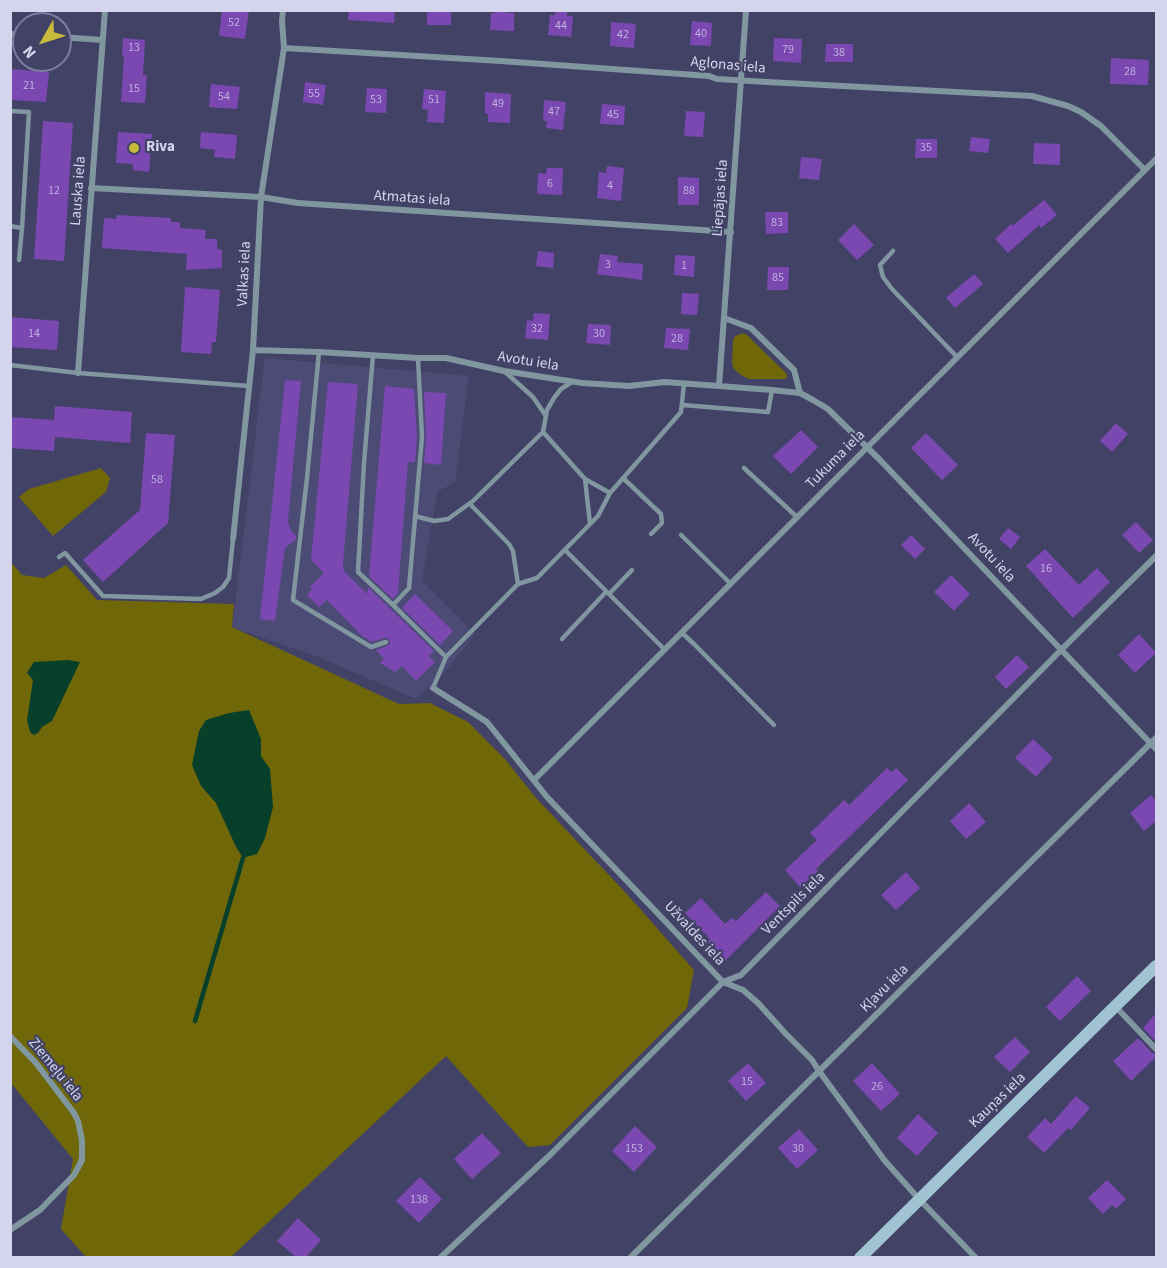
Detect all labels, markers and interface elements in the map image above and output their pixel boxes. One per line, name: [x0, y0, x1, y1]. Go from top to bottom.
north arrow: [12, 12, 72, 72]
house number: 52: [228, 16, 240, 30]
house number: 44: [555, 19, 567, 33]
house number: 40: [695, 27, 707, 41]
house number: 42: [617, 28, 629, 42]
text: N: [18, 41, 41, 63]
house number: 13: [128, 41, 140, 55]
house number: 79: [782, 43, 794, 57]
house number: 38: [833, 46, 845, 60]
street label: Aglonas iela: [690, 54, 766, 78]
house number: 28: [1124, 65, 1136, 79]
house number: 21: [23, 79, 35, 93]
house number: 15: [128, 82, 140, 96]
house number: 55: [308, 87, 320, 101]
house number: 54: [218, 90, 230, 104]
house number: 53: [370, 93, 382, 107]
house number: 51: [428, 93, 440, 107]
house number: 49: [492, 97, 504, 111]
house number: 47: [548, 105, 560, 119]
house number: 45: [607, 108, 619, 122]
place label: Riva: [146, 139, 175, 157]
marker: Riva: [127, 141, 141, 155]
house number: 35: [920, 141, 932, 155]
street label: Lauska iela: [68, 156, 90, 226]
street label: Liepājas iela: [709, 159, 733, 237]
house number: 6: [547, 177, 553, 191]
house number: 4: [607, 179, 613, 193]
house number: 12: [48, 184, 60, 198]
house number: 88: [683, 184, 695, 198]
street label: Atmatas iela: [373, 187, 451, 211]
house number: 83: [771, 216, 783, 230]
street label: Valkas iela: [234, 241, 256, 307]
house number: 3: [605, 258, 611, 272]
house number: 1: [681, 259, 687, 273]
house number: 85: [772, 271, 784, 285]
house number: 32: [531, 322, 543, 336]
house number: 14: [28, 327, 40, 341]
house number: 30: [593, 327, 605, 341]
house number: 28: [671, 332, 683, 346]
street label: Avotu iela: [496, 348, 560, 376]
street label: Tukuma iela: [803, 427, 869, 493]
house number: 58: [151, 473, 163, 487]
street label: Avotu iela: [963, 529, 1019, 587]
house number: 16: [1040, 562, 1052, 576]
street label: Ventspils iela: [759, 869, 829, 939]
street label: Užvaldes iela: [660, 898, 728, 970]
street label: Kļavu iela: [857, 961, 913, 1017]
street label: Ziemeļu iela: [24, 1035, 86, 1105]
street label: Kauņas iela: [966, 1070, 1030, 1132]
house number: 15: [741, 1075, 753, 1089]
house number: 26: [871, 1080, 883, 1094]
house number: 153: [625, 1142, 643, 1156]
house number: 30: [792, 1142, 804, 1156]
house number: 138: [410, 1193, 428, 1207]

